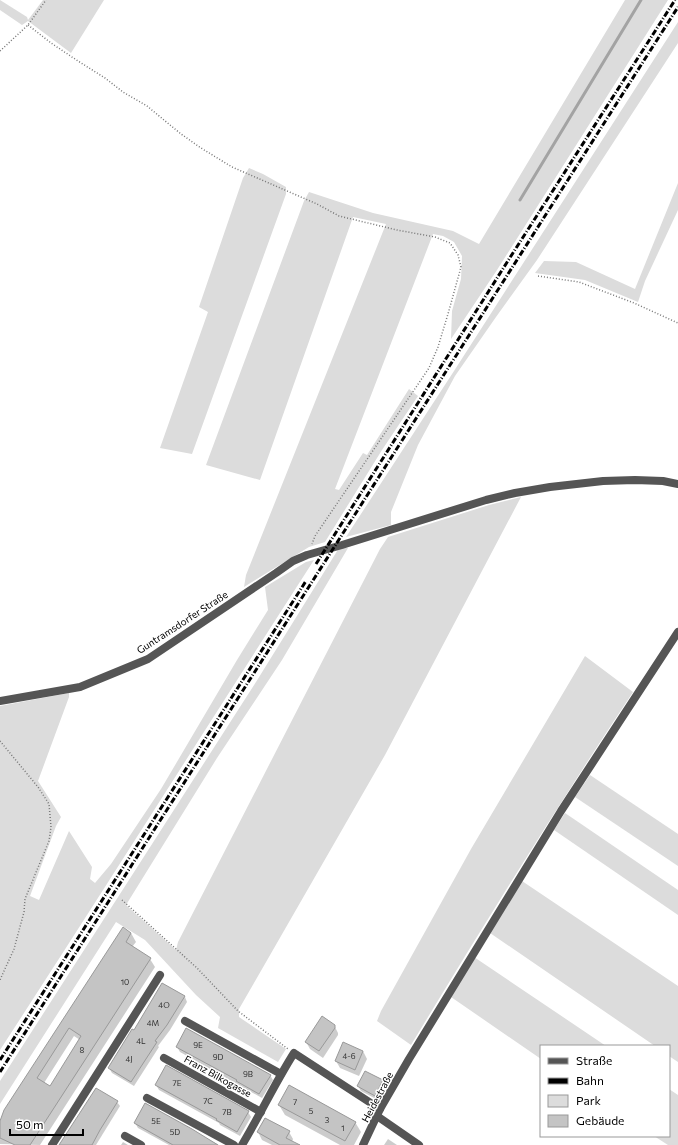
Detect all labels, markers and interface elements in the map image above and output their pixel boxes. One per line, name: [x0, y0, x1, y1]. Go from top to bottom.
street label: Guntramsdorfer Straße: [134, 588, 230, 656]
house number: 10: [121, 977, 129, 987]
house number: 4O: [158, 1000, 170, 1010]
house number: 4M: [147, 1018, 160, 1028]
house number: 4L: [136, 1036, 146, 1046]
house number: 9E: [193, 1040, 203, 1050]
house number: 8: [80, 1045, 85, 1055]
legend: [540, 1045, 670, 1137]
house number: 4-6: [342, 1051, 356, 1061]
house number: 9D: [213, 1052, 223, 1062]
street label: Franz Bilkogasse: [182, 1053, 254, 1099]
text: Straße: [576, 1053, 612, 1067]
house number: 4J: [125, 1054, 133, 1064]
house number: 9B: [243, 1069, 253, 1079]
street label: Heidestraße: [359, 1070, 395, 1124]
text: Bahn: [576, 1073, 604, 1087]
house number: 7E: [173, 1078, 182, 1088]
text: Park: [576, 1093, 602, 1107]
house number: 7C: [203, 1096, 213, 1106]
house number: 7: [293, 1097, 297, 1107]
house number: 5: [309, 1106, 314, 1116]
house number: 7B: [222, 1107, 232, 1117]
scale bar: [10, 1111, 83, 1137]
text: Gebäude: [576, 1113, 624, 1127]
house number: 3: [325, 1115, 330, 1125]
house number: 5E: [151, 1116, 161, 1126]
text: 50 m: [16, 1117, 44, 1131]
house number: 1: [341, 1123, 345, 1133]
house number: 5D: [170, 1127, 180, 1137]

